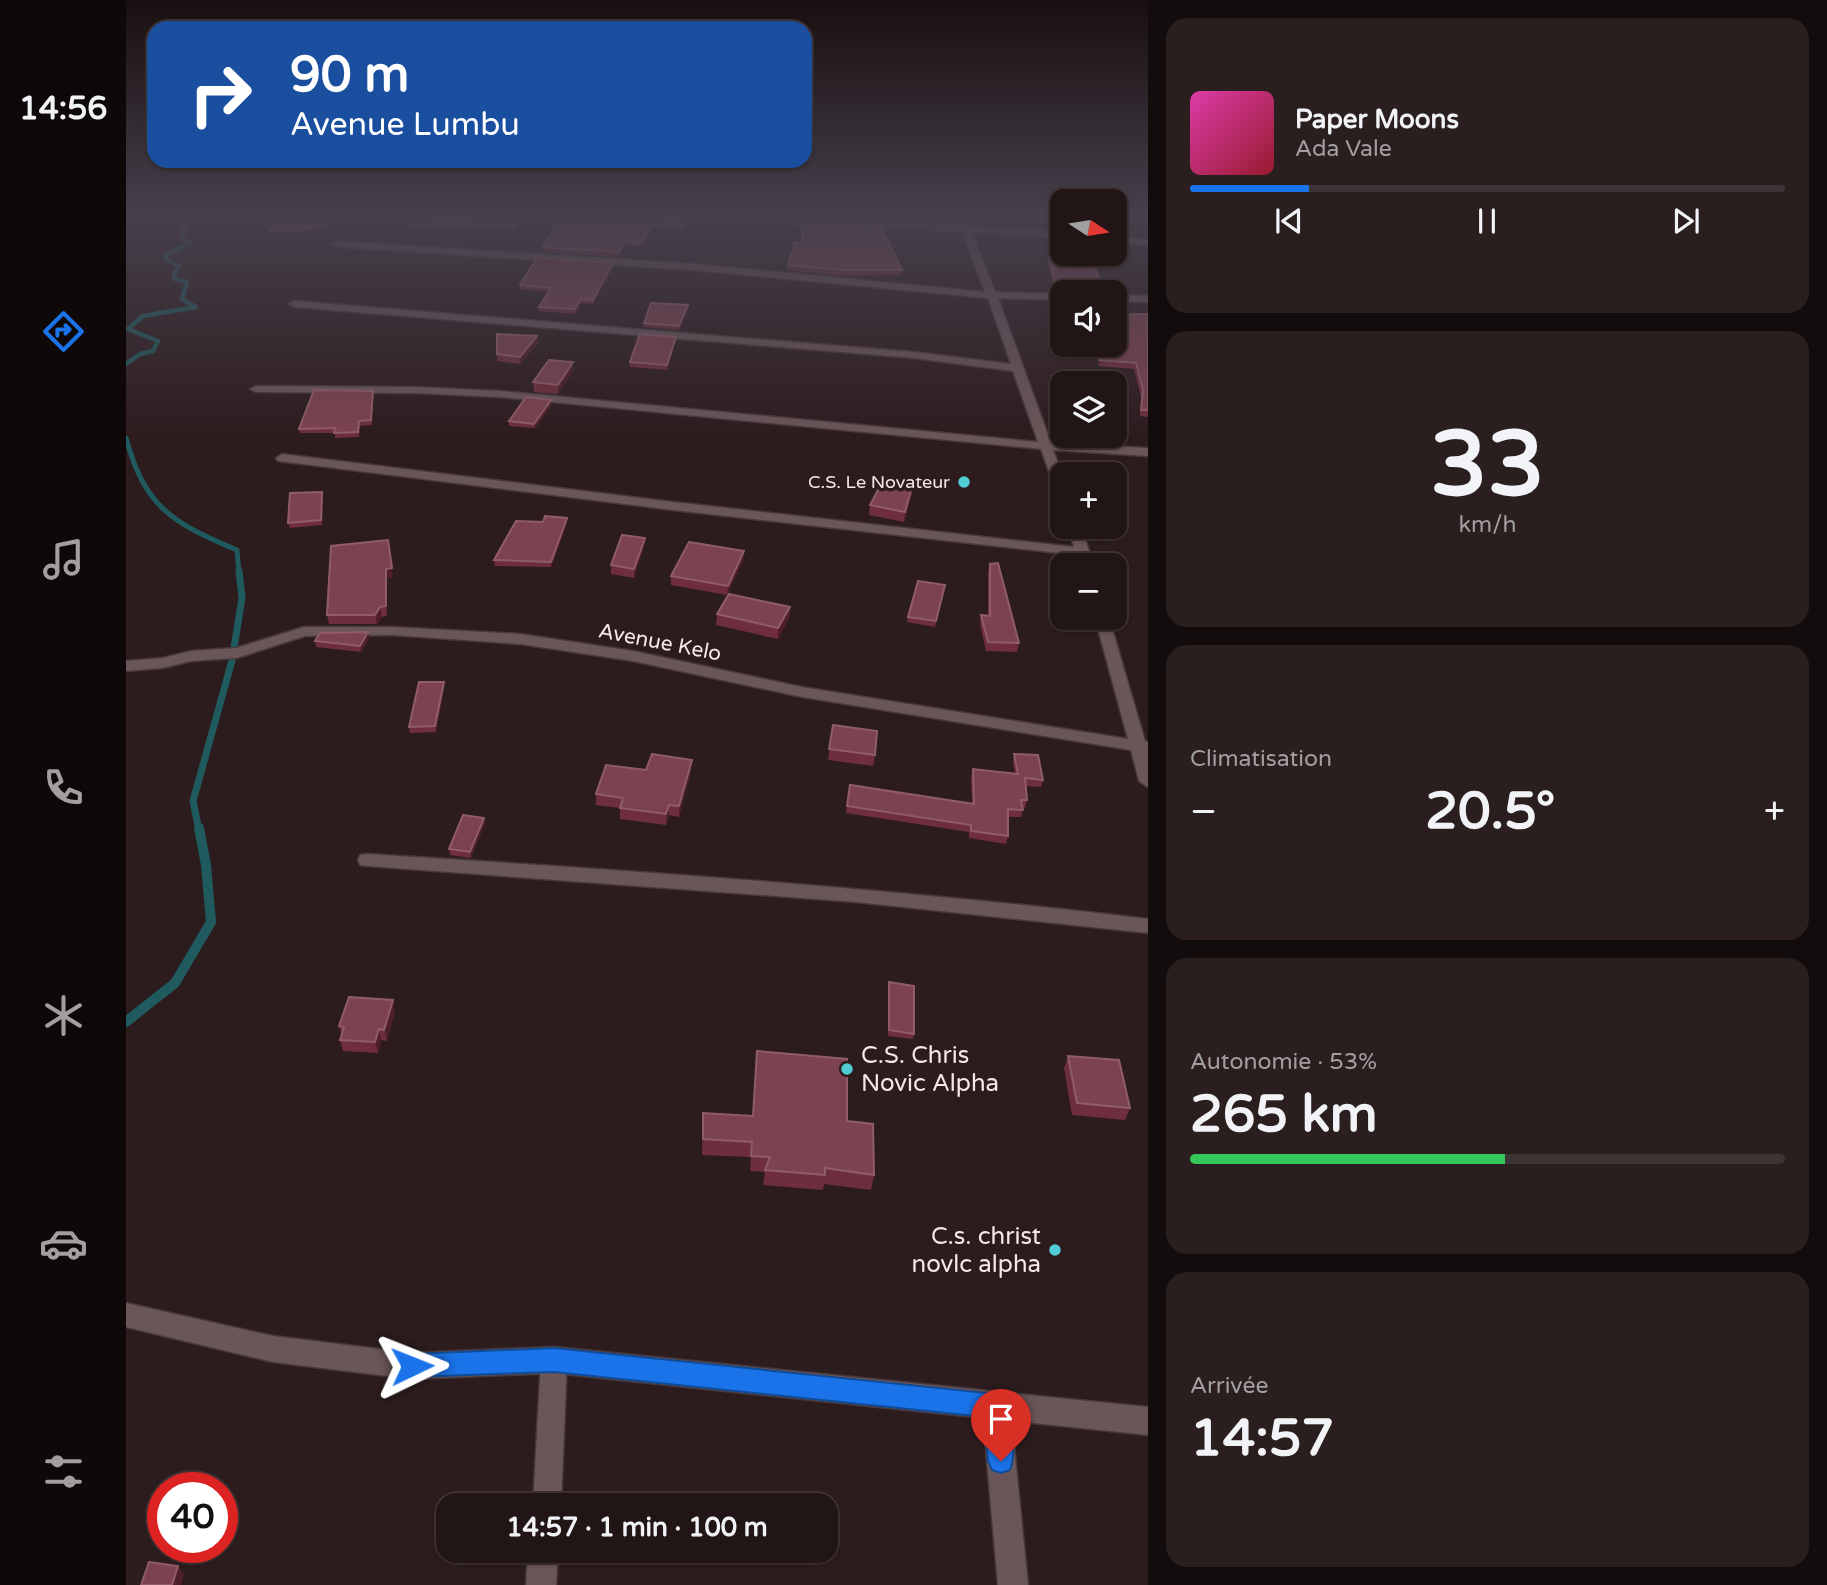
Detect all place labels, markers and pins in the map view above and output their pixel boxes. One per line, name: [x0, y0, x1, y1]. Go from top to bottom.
place label: C.S. Le Novateur: [808, 471, 950, 493]
marker: C.S. Le Novateur: [956, 474, 972, 490]
place label: C.S. Chris Novic Alpha: [861, 1041, 999, 1098]
marker: C.S. Chris Novic Alpha: [839, 1061, 855, 1077]
place label: C.s. christ novlc alpha: [912, 1222, 1041, 1279]
marker: C.s. christ novlc alpha: [1047, 1242, 1063, 1258]
pin: [971, 1389, 1031, 1461]

